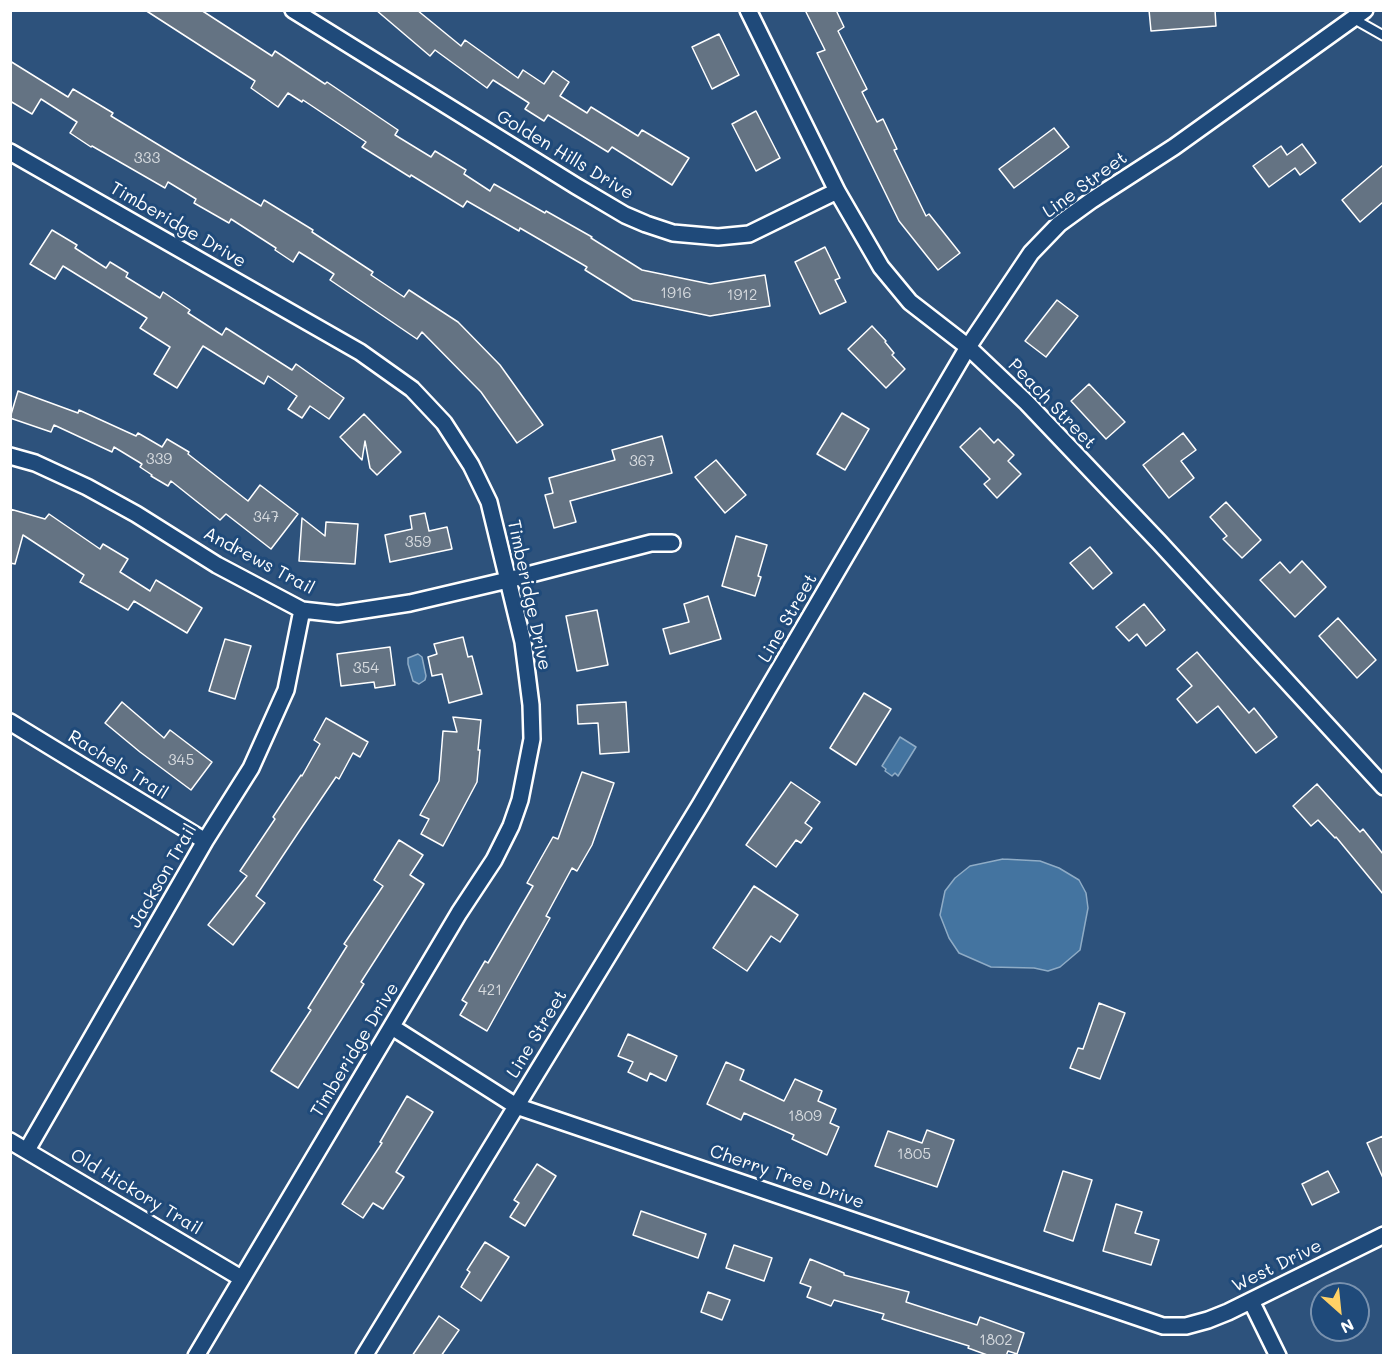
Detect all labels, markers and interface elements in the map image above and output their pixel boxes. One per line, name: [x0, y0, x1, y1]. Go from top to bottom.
street label: Golden Hills Drive: [492, 105, 638, 205]
street label: Line Street: [1039, 147, 1131, 223]
house number: 333: [134, 149, 160, 167]
street label: Timberidge Drive: [106, 177, 250, 273]
house number: 1916: [660, 284, 692, 302]
house number: 1912: [727, 286, 757, 304]
street label: Peach Street: [1004, 354, 1100, 454]
house number: 339: [146, 450, 172, 468]
house number: 367: [629, 452, 655, 470]
house number: 347: [253, 508, 279, 526]
street label: Timberidge Drive: [502, 518, 556, 672]
street label: Andrews Trail: [200, 523, 318, 599]
house number: 359: [405, 533, 431, 551]
street label: Line Street: [754, 570, 822, 666]
house number: 354: [353, 659, 379, 677]
street label: Rachels Trail: [64, 726, 172, 804]
house number: 345: [168, 751, 194, 769]
street label: Jackson Trail: [124, 820, 202, 932]
street label: Timberidge Drive: [306, 979, 404, 1121]
house number: 421: [478, 981, 502, 999]
street label: Line Street: [502, 986, 572, 1082]
house number: 1809: [788, 1107, 822, 1125]
street label: Cherry Tree Drive: [707, 1140, 867, 1214]
street label: Old Hickory Trail: [66, 1144, 206, 1240]
house number: 1805: [897, 1145, 931, 1163]
street label: West Drive: [1229, 1235, 1325, 1297]
north arrow: [1310, 1282, 1370, 1342]
text: N: [1337, 1315, 1358, 1339]
house number: 1802: [979, 1331, 1013, 1349]

